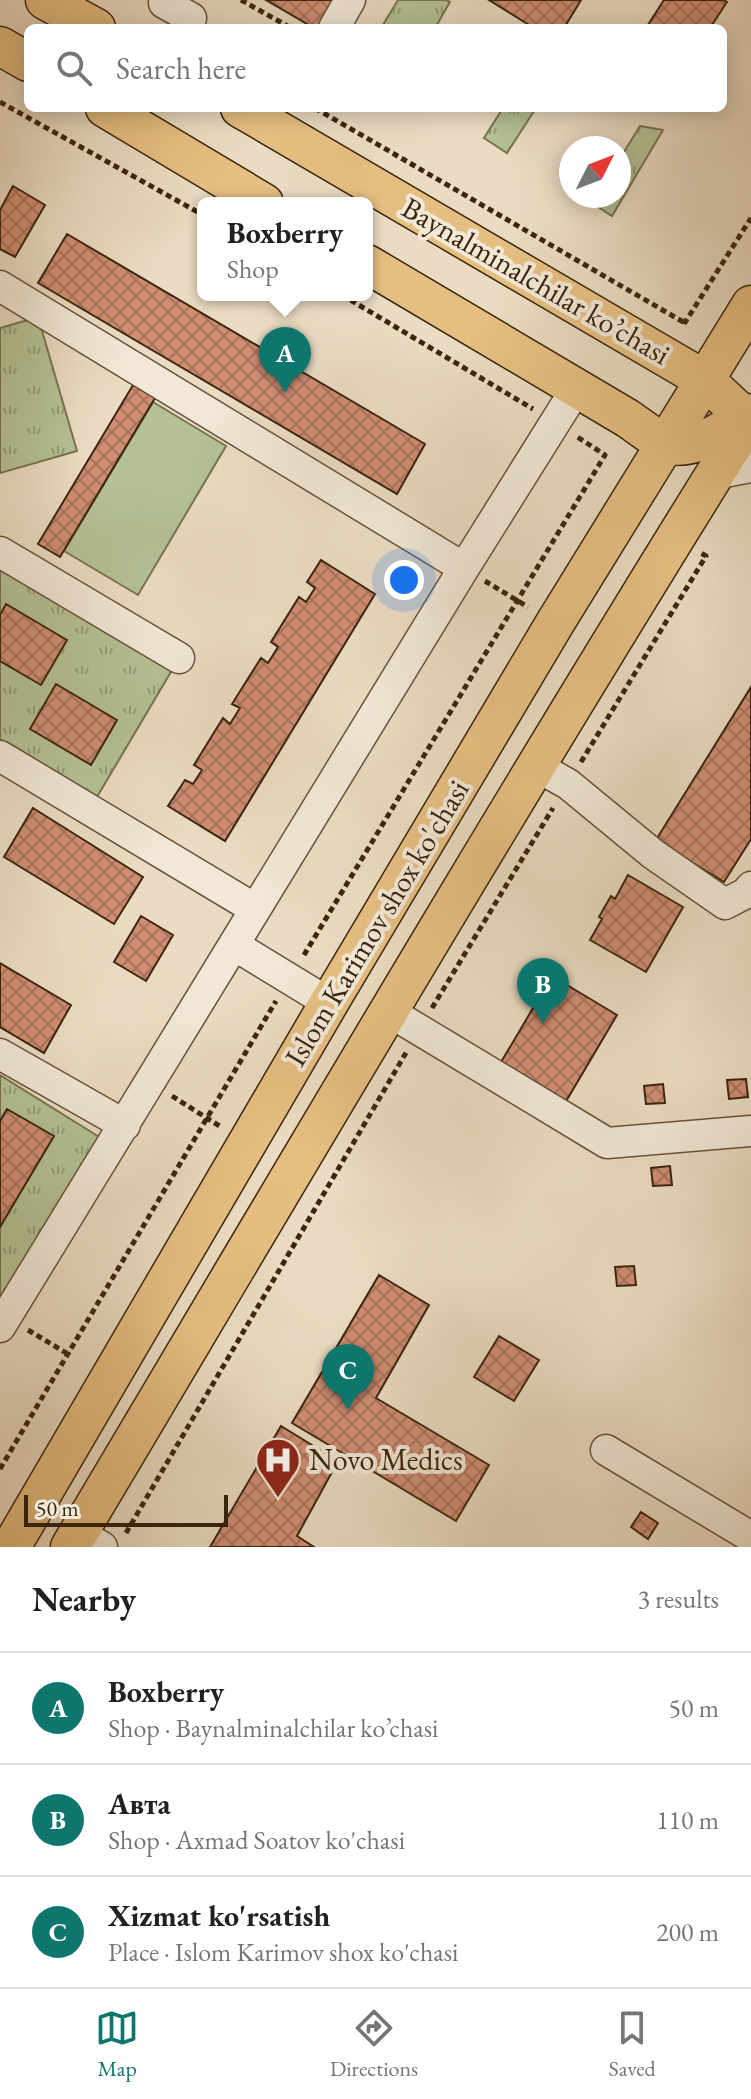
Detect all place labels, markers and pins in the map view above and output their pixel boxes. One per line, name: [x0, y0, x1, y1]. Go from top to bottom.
pin: A: [259, 327, 311, 393]
pin: B: [517, 958, 569, 1024]
pin: C: [322, 1344, 374, 1410]
hospital icon: Novo Medics: [254, 1436, 302, 1499]
place label: Novo Medics: [309, 1440, 463, 1479]

